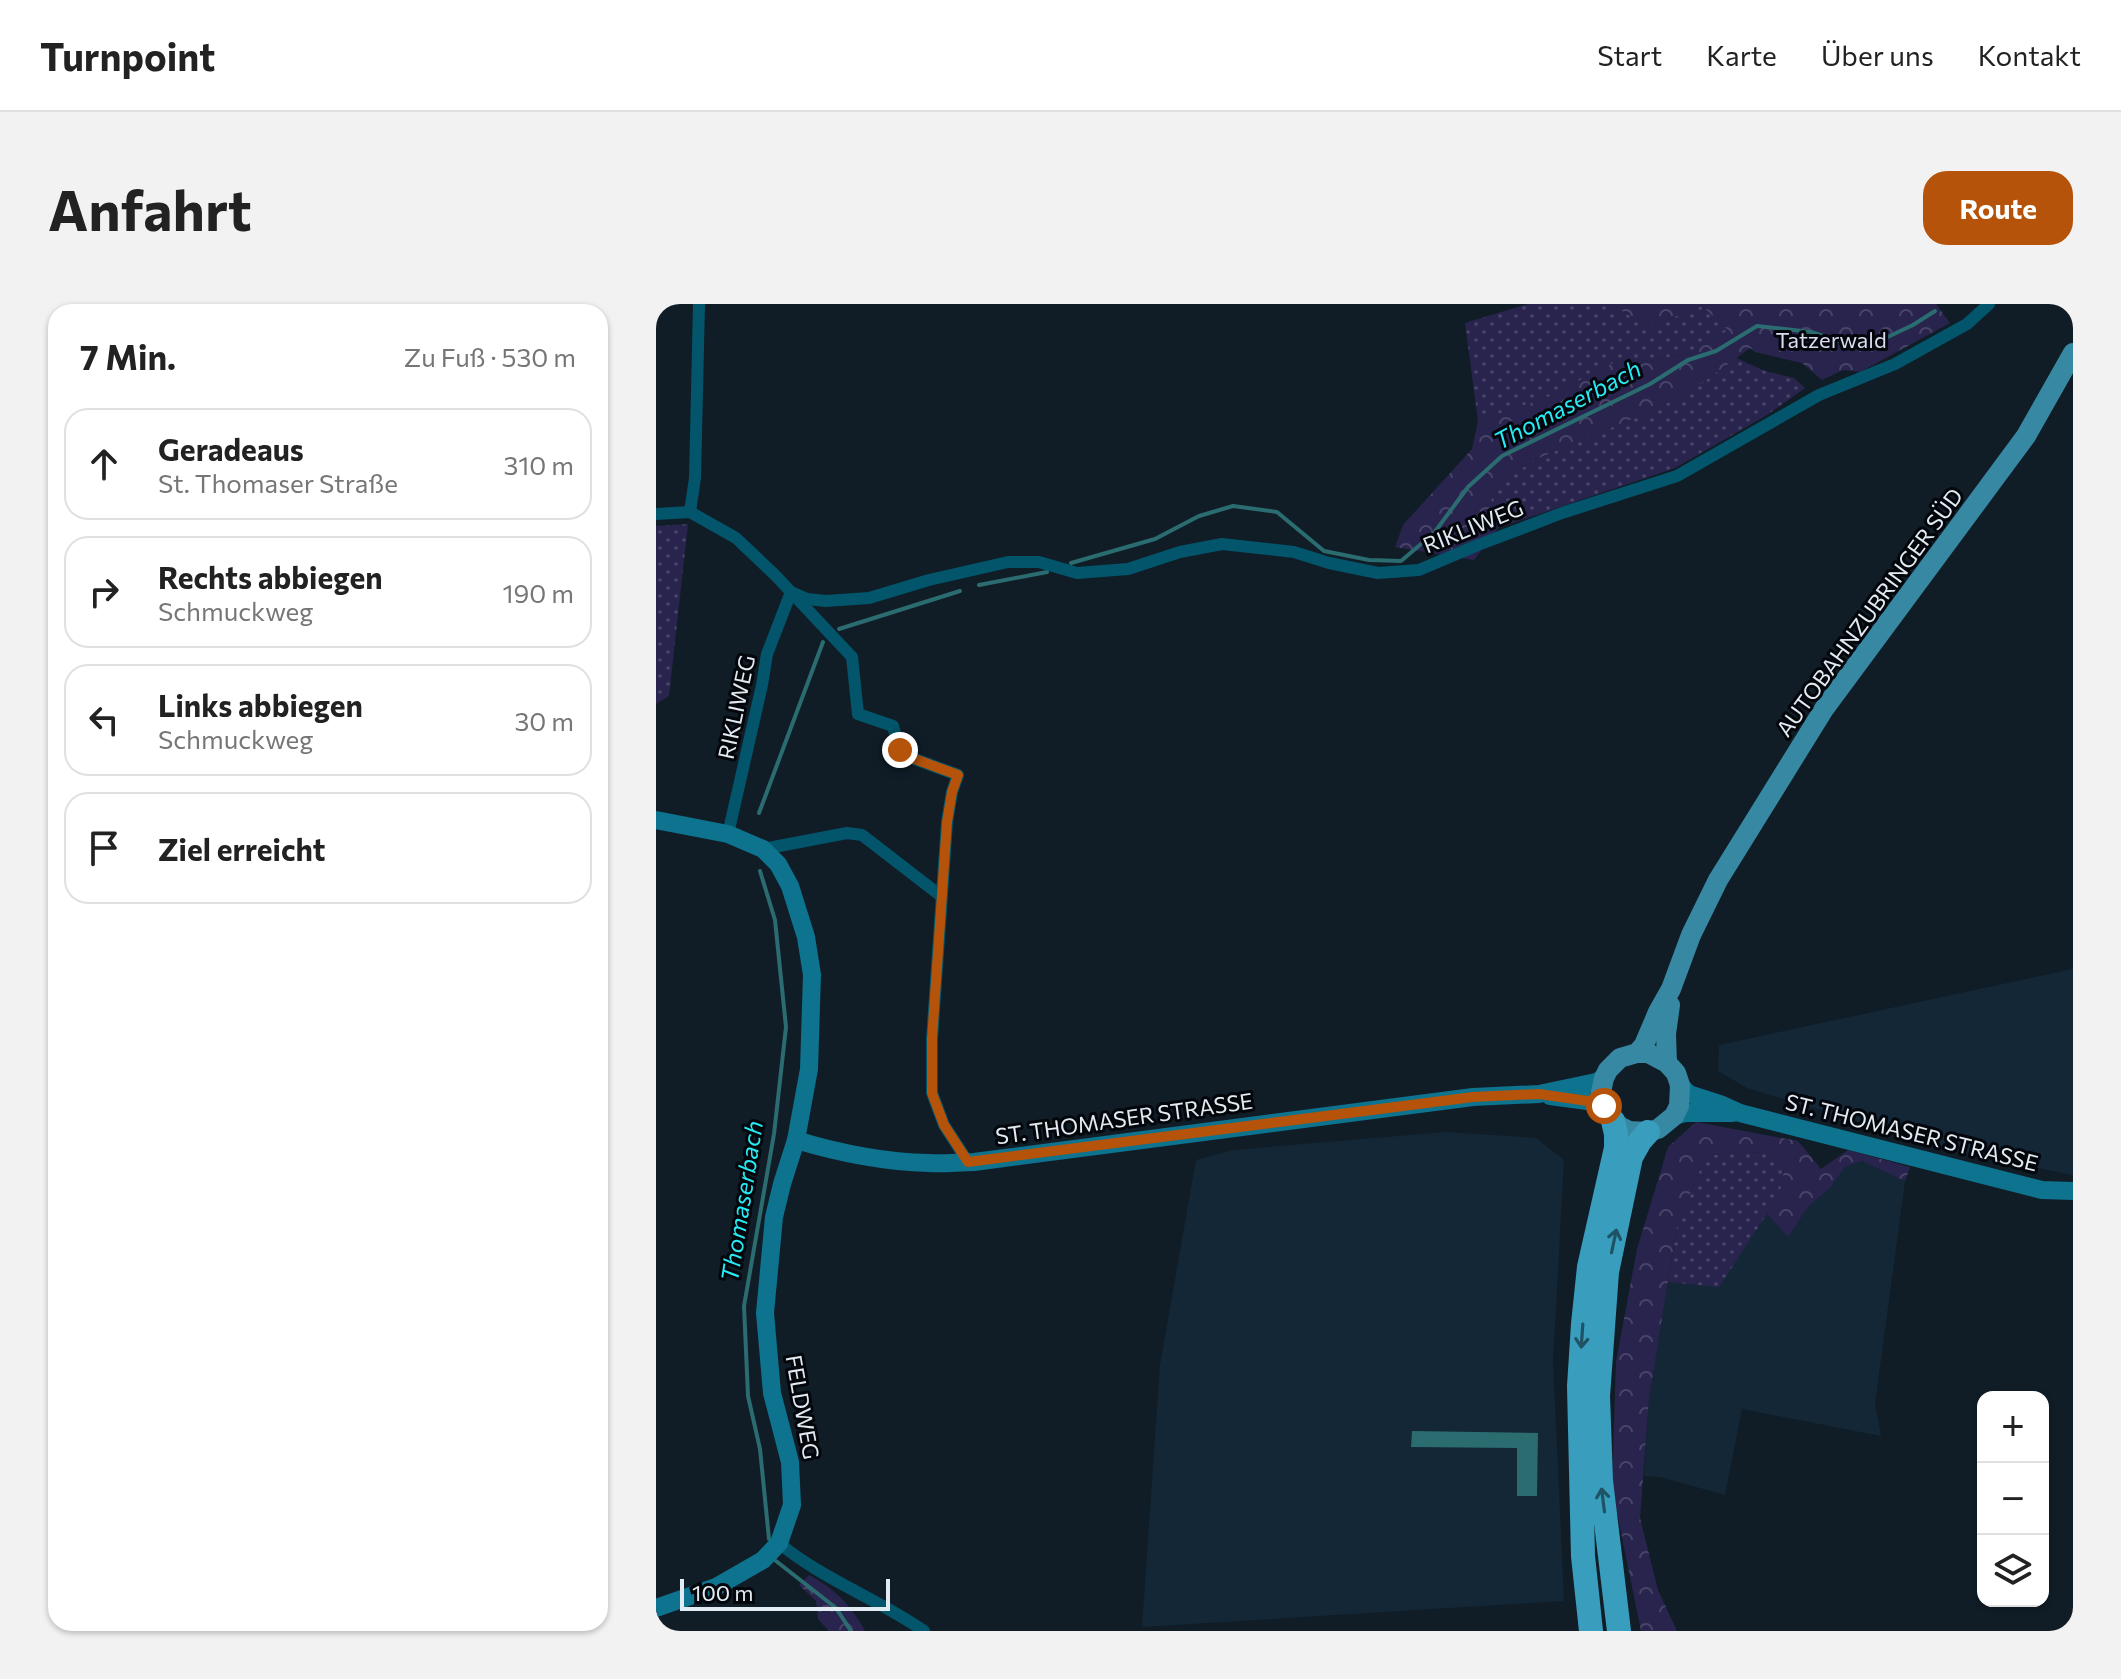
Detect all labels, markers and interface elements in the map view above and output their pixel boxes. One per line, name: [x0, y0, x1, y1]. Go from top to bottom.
text: Turnpoint: [40, 32, 215, 79]
text: Start: [1597, 38, 1662, 72]
text: Karte: [1706, 38, 1777, 72]
text: Über uns: [1821, 38, 1934, 72]
text: Kontakt: [1978, 38, 2081, 72]
button: Route: [1923, 171, 2073, 245]
text: Anfahrt: [48, 174, 252, 243]
park label: Tatzerwald: [1775, 326, 1887, 353]
text: 7 Min.: [80, 335, 176, 377]
text: Zu Fuß · 530 m: [404, 341, 576, 372]
water label: Thomaserbach: [1488, 353, 1646, 455]
text: Geradeaus: [158, 430, 304, 467]
icon: ahead: [82, 442, 126, 486]
text: 310 m: [503, 449, 574, 480]
text: St. Thomaser Straße: [158, 467, 398, 498]
street label: AUTOBAHNZUBRINGER SÜD: [1770, 483, 1968, 741]
street label: RIKLIWEG: [1419, 494, 1527, 558]
text: Rechts abbiegen: [158, 558, 383, 595]
icon: right: [82, 570, 126, 614]
text: 190 m: [502, 577, 574, 608]
text: Schmuckweg: [158, 595, 313, 626]
street label: RIKLIWEG: [712, 652, 760, 762]
text: Links abbiegen: [158, 686, 363, 723]
icon: left: [82, 698, 126, 742]
text: 30 m: [515, 705, 574, 736]
text: Schmuckweg: [158, 723, 313, 754]
route end: [882, 732, 918, 768]
icon: arrive: [82, 826, 126, 870]
text: Ziel erreicht: [158, 830, 326, 867]
street label: ST. THOMASER STRASSE: [994, 1087, 1254, 1149]
route start: [1586, 1088, 1622, 1124]
street label: ST. THOMASER STRASSE: [1783, 1088, 2041, 1176]
water label: Thomaserbach: [714, 1118, 768, 1284]
one-way arrow: [1607, 1229, 1622, 1255]
one-way arrow: [1574, 1322, 1589, 1349]
street label: FELDWEG: [781, 1353, 825, 1461]
map controls: [1977, 1391, 2049, 1607]
button: +: [1977, 1391, 2049, 1463]
button: −: [1977, 1463, 2049, 1535]
one-way arrow: [1595, 1488, 1610, 1513]
button: layers: [1977, 1535, 2049, 1607]
scale bar: [680, 1575, 890, 1611]
text: 100 m: [692, 1579, 754, 1606]

